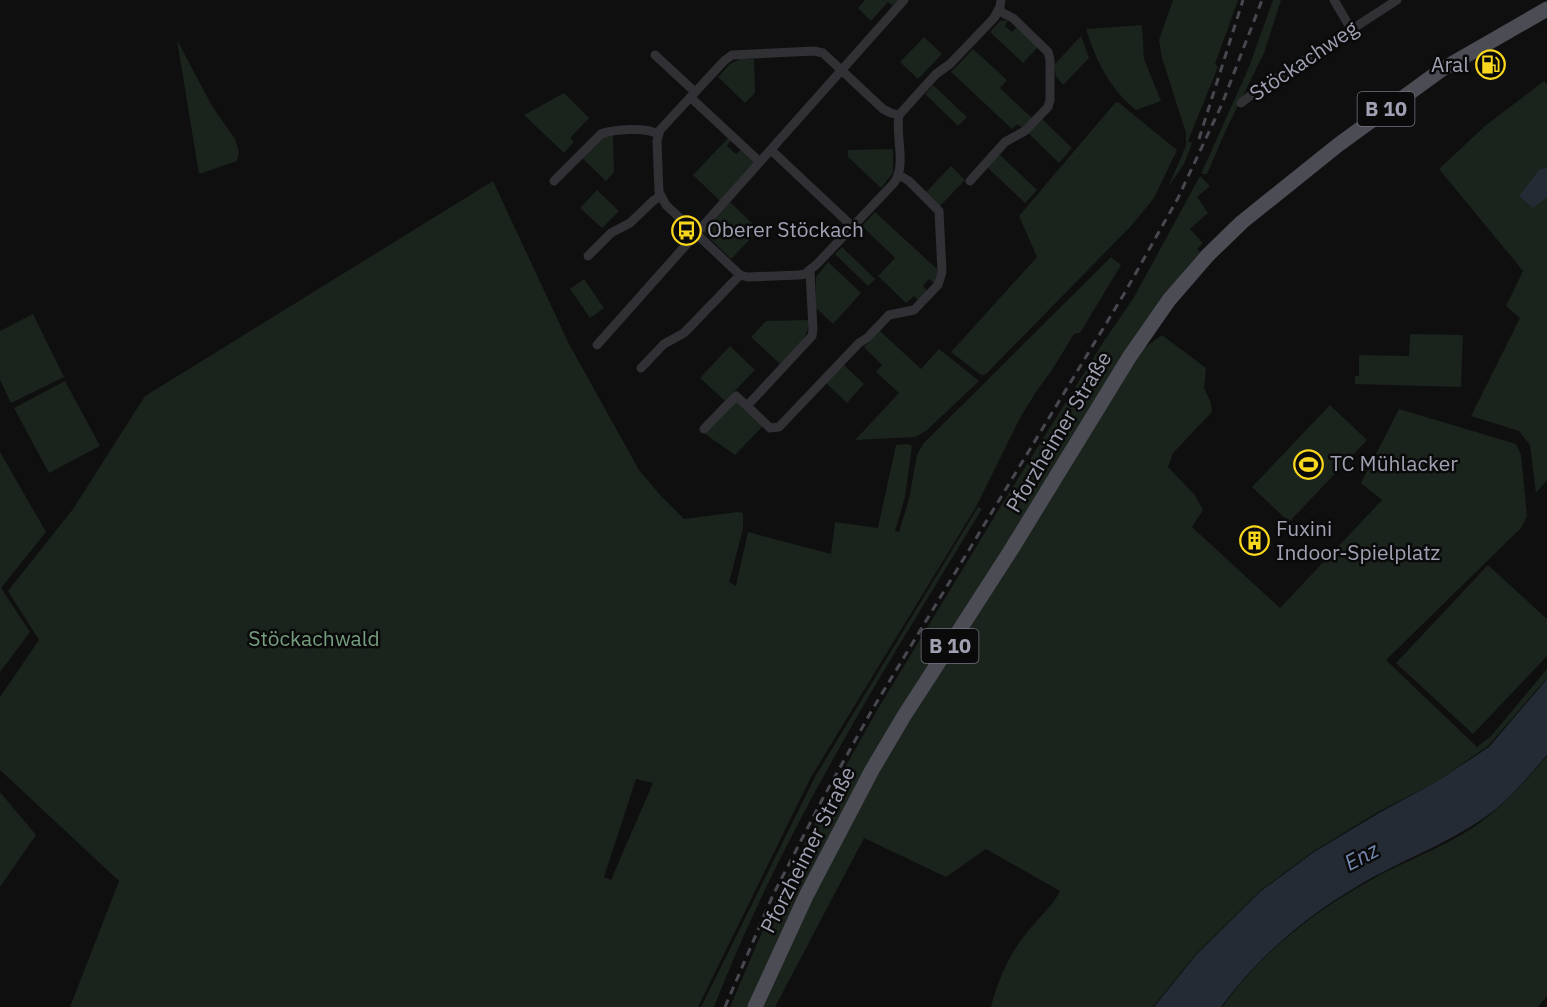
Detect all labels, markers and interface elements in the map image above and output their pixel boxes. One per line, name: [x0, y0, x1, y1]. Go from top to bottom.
street label: Stöckachweg: [1244, 14, 1363, 107]
fuel station icon: Aral: [1474, 49, 1506, 81]
place label: Aral: [1431, 50, 1469, 78]
road number: B 10: [1358, 92, 1414, 126]
bus stop icon: Oberer Stöckach: [670, 214, 702, 246]
place label: Oberer Stöckach: [707, 215, 864, 243]
street label: Pforzheimer Straße: [999, 346, 1117, 517]
sports icon: TC Mühlacker: [1293, 448, 1325, 480]
place label: TC Mühlacker: [1330, 449, 1458, 477]
place label: Fuxini Indoor-Spielplatz: [1276, 514, 1441, 566]
building icon: Fuxini Indoor-Spielplatz: [1239, 525, 1271, 557]
park label: Stöckachwald: [248, 624, 380, 652]
road number: B 10: [922, 629, 978, 663]
street label: Pforzheimer Straße: [753, 762, 861, 938]
water label: Enz: [1339, 834, 1384, 877]

